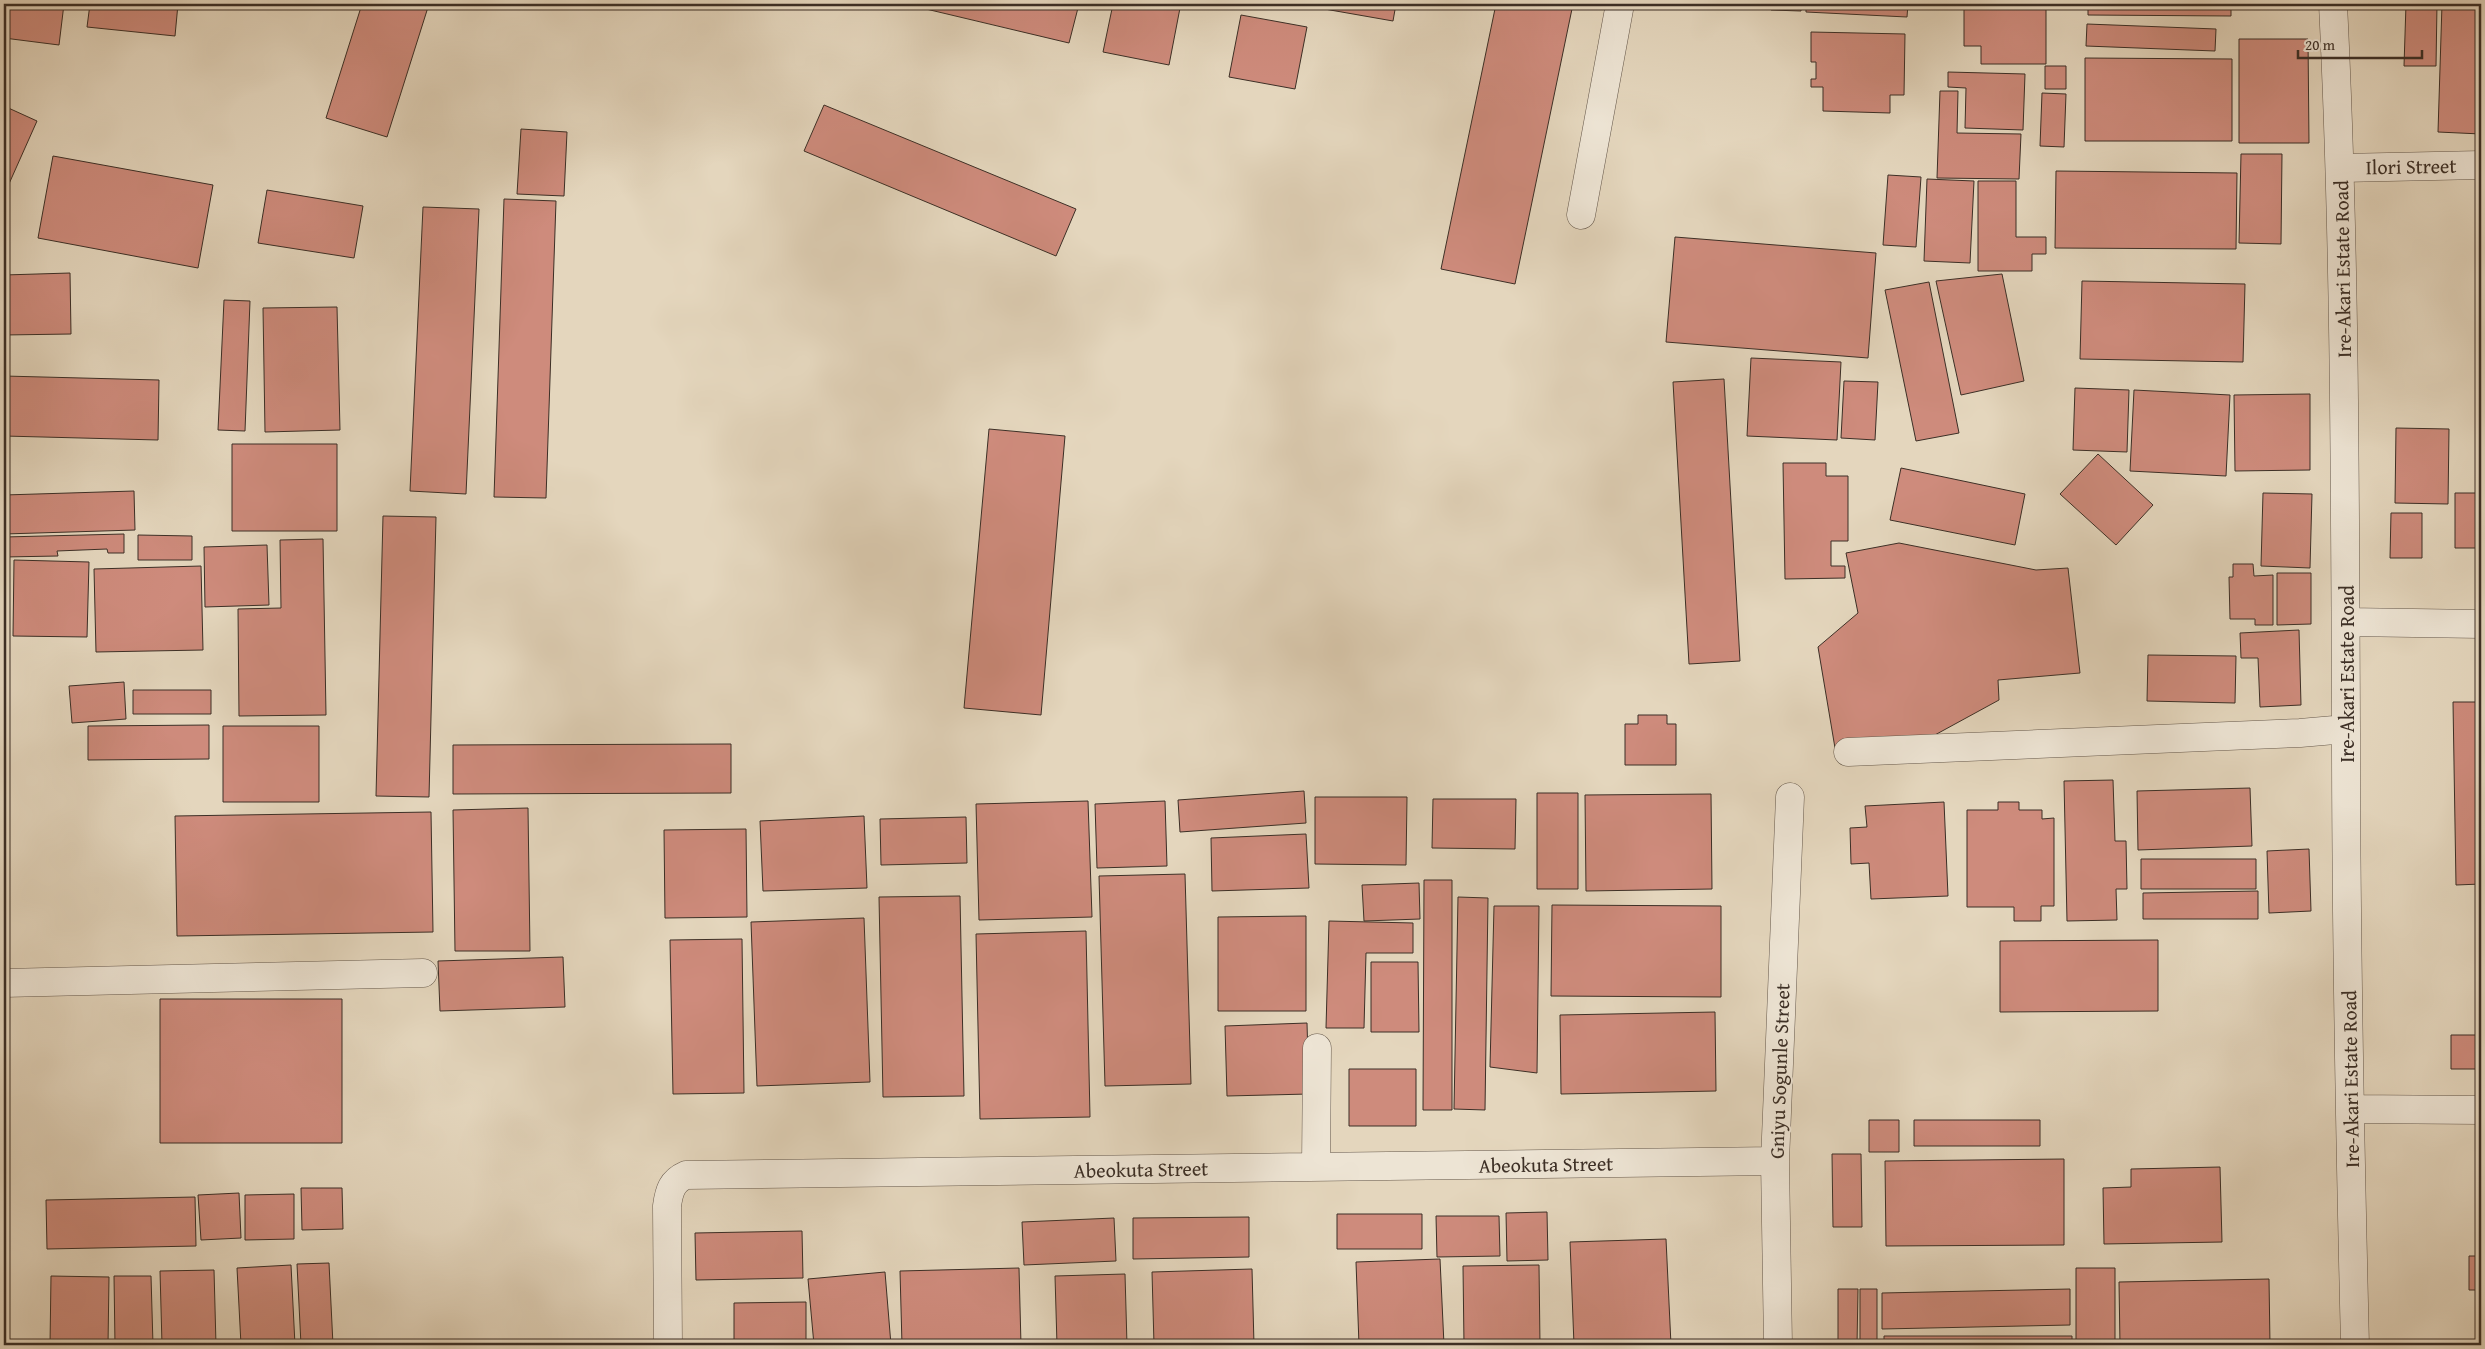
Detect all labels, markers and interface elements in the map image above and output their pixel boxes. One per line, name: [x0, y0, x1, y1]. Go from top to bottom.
scale bar: [2298, 28, 2421, 60]
text: 20 m: [2305, 34, 2336, 55]
street label: Ilori Street: [2365, 151, 2457, 181]
street label: Ire-Akari Estate Road: [2326, 180, 2358, 358]
street label: Ire-Akari Estate Road: [2332, 585, 2361, 763]
street label: Gniyu Sogunle Street: [1761, 983, 1797, 1159]
street label: Ire-Akari Estate Road: [2334, 990, 2366, 1168]
street label: Abeokuta Street: [1478, 1148, 1614, 1180]
street label: Abeokuta Street: [1073, 1153, 1209, 1185]

